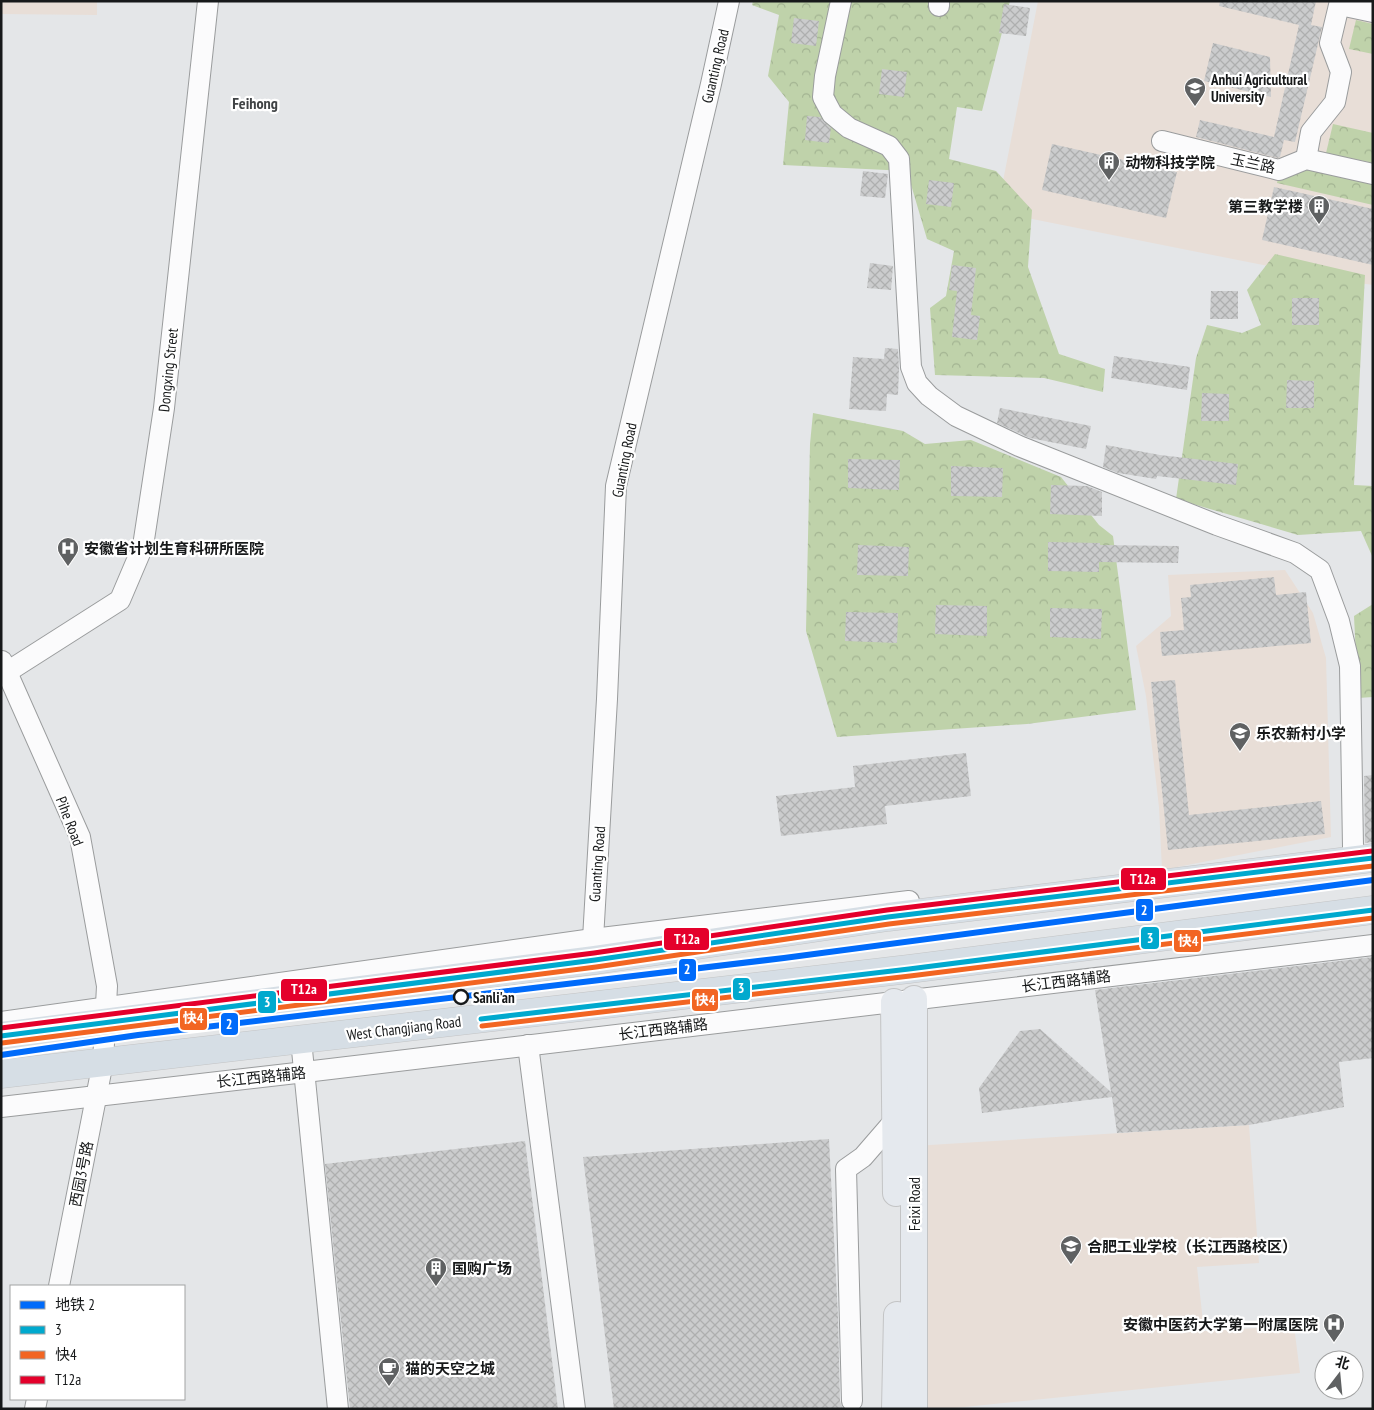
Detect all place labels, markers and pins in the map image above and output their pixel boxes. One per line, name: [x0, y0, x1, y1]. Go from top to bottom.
place label: Anhui Agricultural University: [1210, 70, 1308, 106]
school or university icon: Anhui Agricultural University: [1183, 76, 1207, 107]
building icon: 动物科技学院: [1097, 150, 1121, 181]
place label: 动物科技学院: [1125, 153, 1215, 172]
building icon: 第三教学楼: [1307, 194, 1331, 225]
place label: 第三教学楼: [1228, 197, 1303, 216]
hospital icon: 安徽省计划生育科研所医院: [56, 536, 80, 567]
place label: 安徽省计划生育科研所医院: [84, 539, 264, 558]
school or university icon: 乐农新村小学: [1228, 721, 1252, 752]
place label: 乐农新村小学: [1256, 724, 1346, 743]
place label: Sanli'an: [473, 988, 515, 1007]
marker: Sanli'an: [453, 989, 469, 1005]
school or university icon: 合肥工业学校（长江西路校区）: [1059, 1234, 1083, 1265]
place label: 合肥工业学校（长江西路校区）: [1087, 1237, 1297, 1256]
building icon: 国购广场: [424, 1256, 448, 1287]
place label: 国购广场: [452, 1259, 512, 1278]
hospital icon: 安徽中医药大学第一附属医院: [1322, 1312, 1346, 1343]
place label: 安徽中医药大学第一附属医院: [1123, 1315, 1318, 1334]
cafe icon: 猫的天空之城: [377, 1356, 401, 1387]
place label: 猫的天空之城: [405, 1359, 495, 1378]

